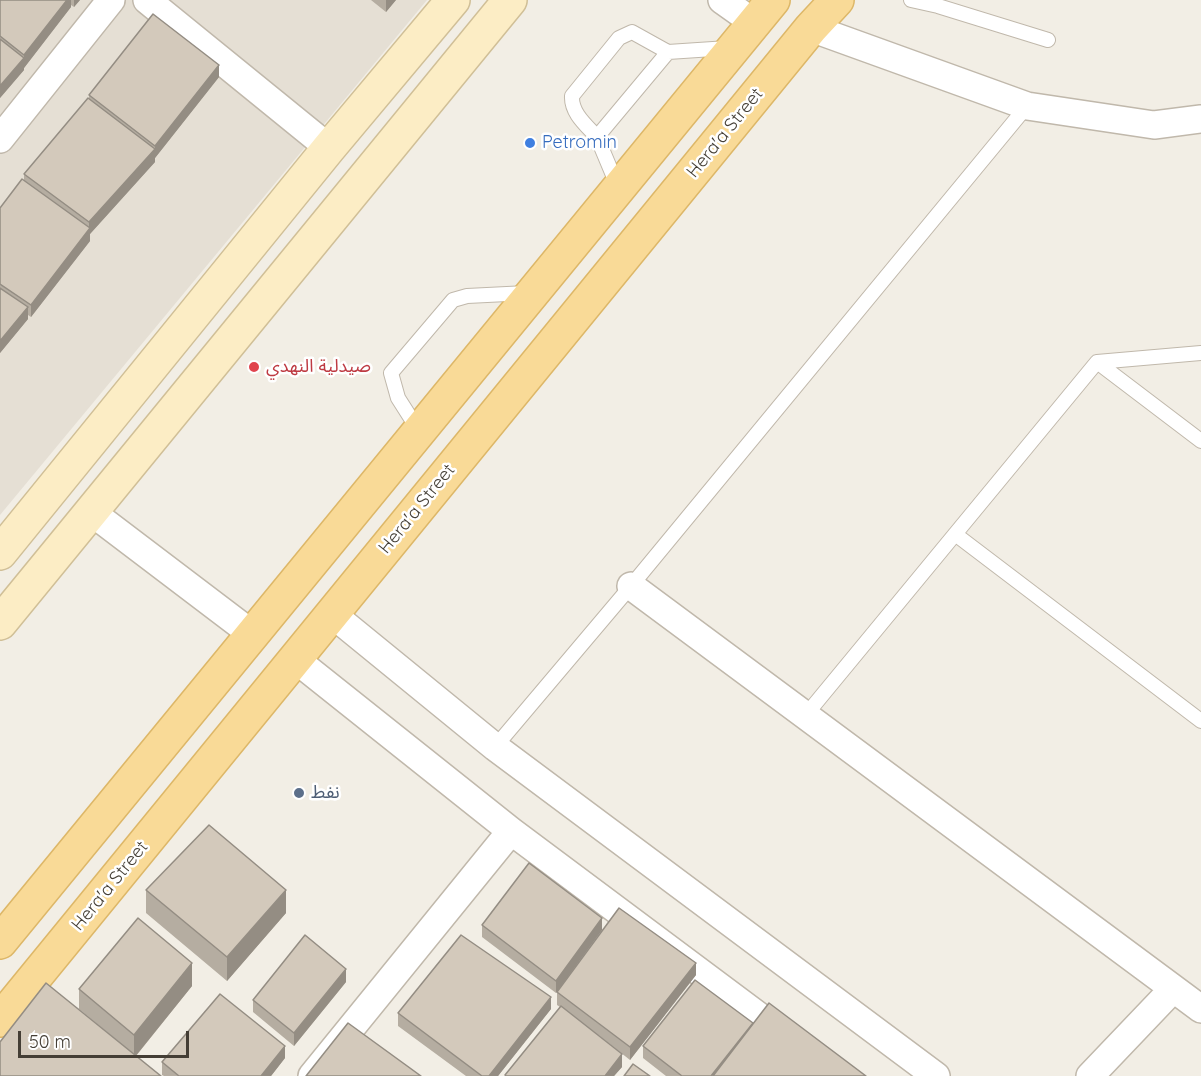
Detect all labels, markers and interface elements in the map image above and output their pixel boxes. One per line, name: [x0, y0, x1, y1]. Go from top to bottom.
street label: Hera'a Street: [682, 84, 768, 182]
place label: Petromin: [542, 132, 617, 154]
marker: Petromin: [523, 136, 537, 150]
place label: صيدلية النهدي: [266, 356, 371, 378]
marker: صيدلية النهدي: [247, 360, 261, 374]
street label: Hera'a Street: [374, 460, 460, 558]
place label: نفط: [311, 782, 340, 804]
marker: نفط: [292, 786, 306, 800]
street label: Hera'a Street: [67, 837, 153, 935]
scale bar: [21, 1019, 192, 1057]
text: 50 m: [29, 1030, 71, 1053]

